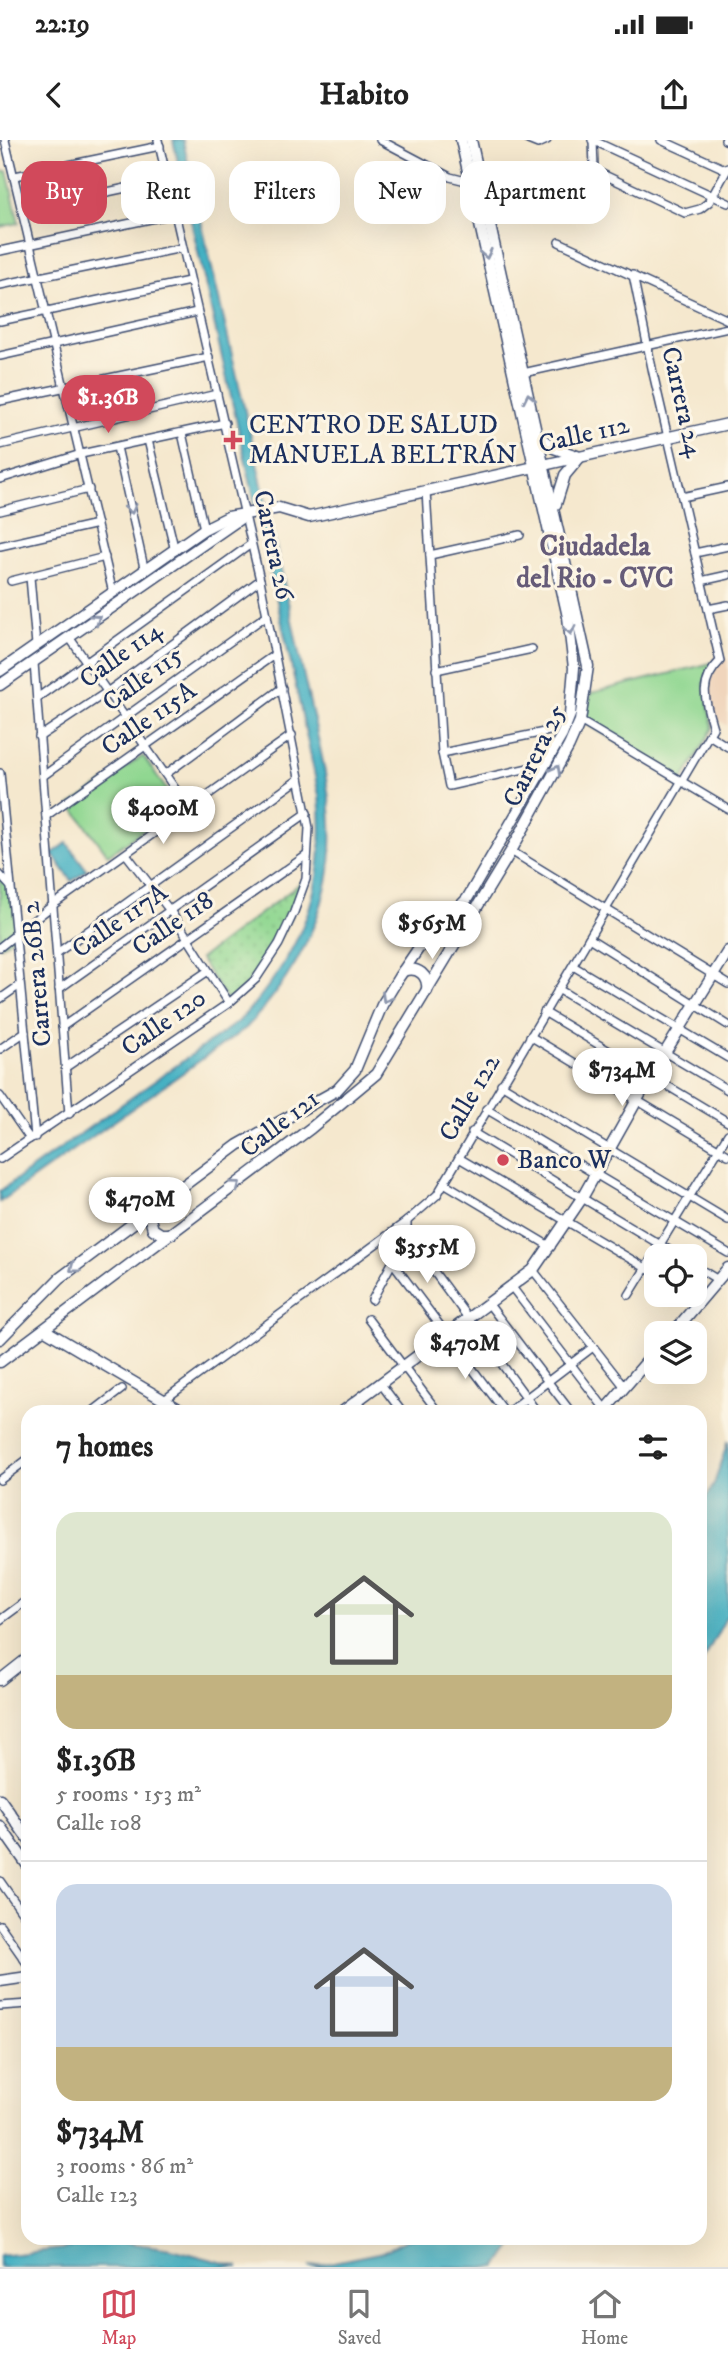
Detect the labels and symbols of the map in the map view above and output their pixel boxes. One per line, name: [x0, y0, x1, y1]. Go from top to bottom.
one-way arrow: [477, 248, 492, 260]
street label: Carrera 24: [653, 343, 711, 462]
pin: $1.36B: [51, 376, 165, 435]
one-way arrow: [522, 392, 537, 404]
place label: CENTRO DE SALUD MANUELA BELTRÁN: [249, 409, 517, 472]
street label: Calle 112: [535, 409, 633, 461]
marker: CENTRO DE SALUD MANUELA BELTRÁN: [223, 430, 243, 450]
street label: Carrera 26: [245, 487, 301, 604]
one-way arrow: [123, 503, 137, 515]
district label: Ciudadela del Rio - CVC: [516, 529, 674, 596]
street label: Calle 114: [73, 613, 170, 696]
one-way arrow: [88, 615, 101, 627]
one-way arrow: [562, 624, 577, 636]
street label: Calle 115: [96, 639, 190, 719]
street label: Calle 115A: [95, 674, 203, 764]
street label: Carrera 25: [496, 699, 574, 813]
one-way arrow: [548, 764, 561, 777]
pin: $400M: [114, 786, 212, 846]
street label: Calle 117A: [66, 876, 175, 966]
street label: Calle 118: [126, 884, 220, 964]
street label: Carrera 26B 2: [14, 900, 60, 1048]
pin: $565M: [383, 902, 481, 961]
street label: Calle 120: [115, 982, 213, 1064]
one-way arrow: [382, 991, 395, 1004]
street label: Calle 122: [432, 1048, 508, 1148]
pin: $734M: [573, 1048, 671, 1108]
street label: Calle 121: [234, 1083, 326, 1165]
place label: Banco W: [517, 1144, 612, 1177]
marker: Banco W: [495, 1152, 511, 1168]
pin: $470M: [91, 1178, 189, 1237]
one-way arrow: [228, 1181, 241, 1194]
pin: $355M: [378, 1226, 476, 1285]
one-way arrow: [69, 1259, 82, 1272]
pin: $470M: [416, 1322, 514, 1381]

